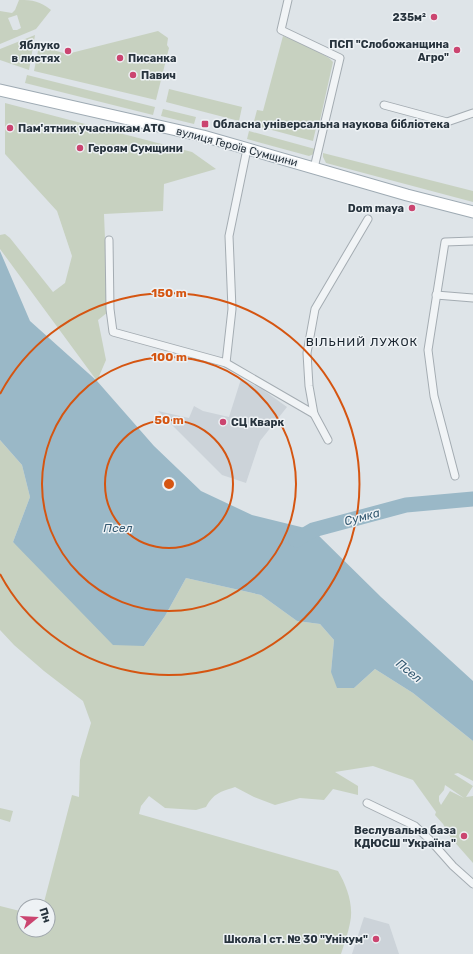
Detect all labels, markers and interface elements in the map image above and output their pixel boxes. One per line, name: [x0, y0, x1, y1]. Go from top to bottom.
place label: 235м²: [393, 11, 426, 24]
marker: 235м²: [429, 12, 439, 22]
place label: ПСП "Слобожанщина Агро": [329, 38, 449, 64]
place label: Яблуко в листях: [11, 39, 61, 65]
marker: ПСП "Слобожанщина Агро": [452, 45, 462, 55]
marker: Яблуко в листях: [63, 46, 73, 56]
place label: Писанка: [128, 52, 176, 65]
marker: Писанка: [115, 53, 125, 63]
place label: Павич: [141, 69, 176, 82]
marker: Павич: [128, 70, 138, 80]
place label: Обласна універсальна наукова бібліотека: [213, 118, 450, 131]
marker: Обласна універсальна наукова бібліотека: [200, 119, 210, 129]
place label: Пам'ятник учасникам АТО: [18, 122, 165, 135]
marker: Пам'ятник учасникам АТО: [5, 123, 15, 133]
street label: вулиця Героїв Сумщини: [175, 125, 299, 169]
place label: Героям Сумщини: [88, 142, 183, 155]
marker: Героям Сумщини: [75, 143, 85, 153]
place label: Dom maya: [348, 202, 404, 215]
marker: Dom maya: [407, 203, 417, 213]
text: 150 m: [151, 286, 187, 300]
district label: ВІЛЬНИЙ ЛУЖОК: [306, 335, 418, 349]
text: 100 m: [151, 350, 187, 364]
text: 50 m: [154, 413, 184, 427]
place label: СЦ Кварк: [231, 416, 284, 429]
marker: СЦ Кварк: [218, 417, 228, 427]
centre of rings: [162, 477, 176, 491]
water label: Сумка: [343, 506, 381, 528]
water label: Псел: [104, 521, 132, 535]
water label: Псел: [393, 656, 425, 686]
place label: Веслувальна база КДЮСШ "Україна": [354, 824, 456, 850]
marker: Веслувальна база КДЮСШ "Україна": [459, 831, 469, 841]
north arrow: [16, 898, 56, 938]
text: Пн: [37, 906, 54, 924]
place label: Школа І ст. № 30 "Унікум": [224, 933, 368, 946]
marker: Школа І ст. № 30 "Унікум": [371, 934, 381, 944]

